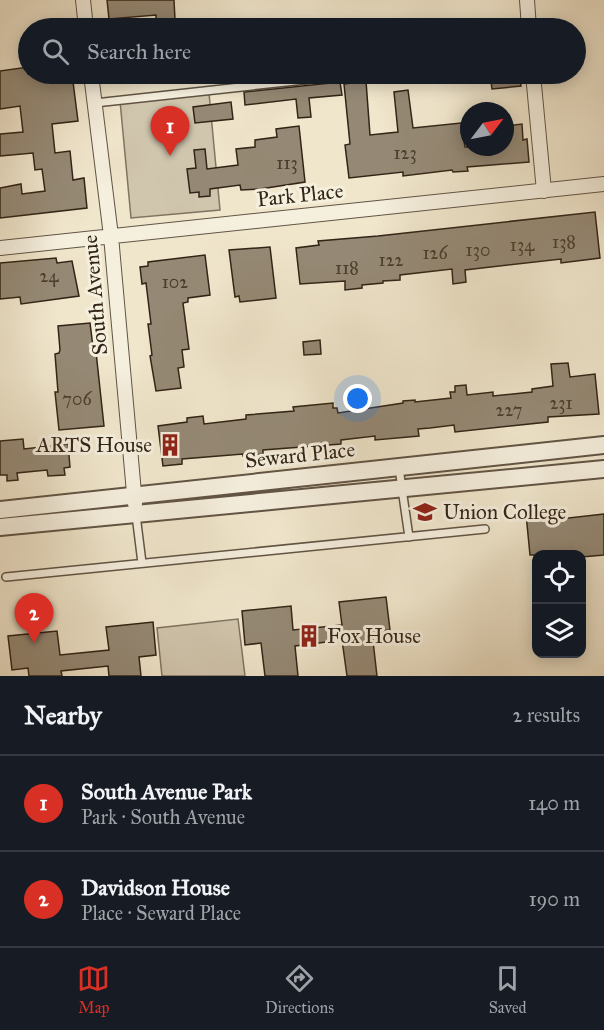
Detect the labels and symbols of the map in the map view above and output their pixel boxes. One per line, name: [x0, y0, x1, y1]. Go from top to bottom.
north arrow: [460, 102, 514, 156]
pin: 1: [150, 106, 190, 156]
house number: 123: [393, 142, 417, 164]
house number: 113: [276, 152, 298, 174]
street label: Park Place: [256, 178, 345, 212]
house number: 138: [552, 231, 576, 253]
street label: South Avenue: [77, 234, 113, 356]
house number: 134: [510, 234, 535, 256]
house number: 130: [466, 239, 490, 261]
house number: 126: [422, 242, 448, 264]
house number: 122: [379, 249, 404, 271]
house number: 118: [335, 257, 359, 279]
house number: 24: [40, 265, 59, 287]
house number: 102: [162, 271, 188, 293]
your location: [343, 384, 372, 413]
house number: 706: [62, 388, 92, 410]
house number: 231: [549, 392, 573, 414]
house number: 227: [496, 399, 522, 421]
place label: ARTS House: [35, 432, 152, 458]
building icon: ARTS House: [157, 432, 183, 458]
street label: Seward Place: [244, 436, 357, 474]
school or university icon: Union College: [412, 499, 438, 525]
place label: Union College: [443, 499, 567, 525]
pin: 2: [15, 594, 54, 643]
building icon: Fox House: [296, 623, 322, 649]
place label: Fox House: [327, 623, 421, 649]

